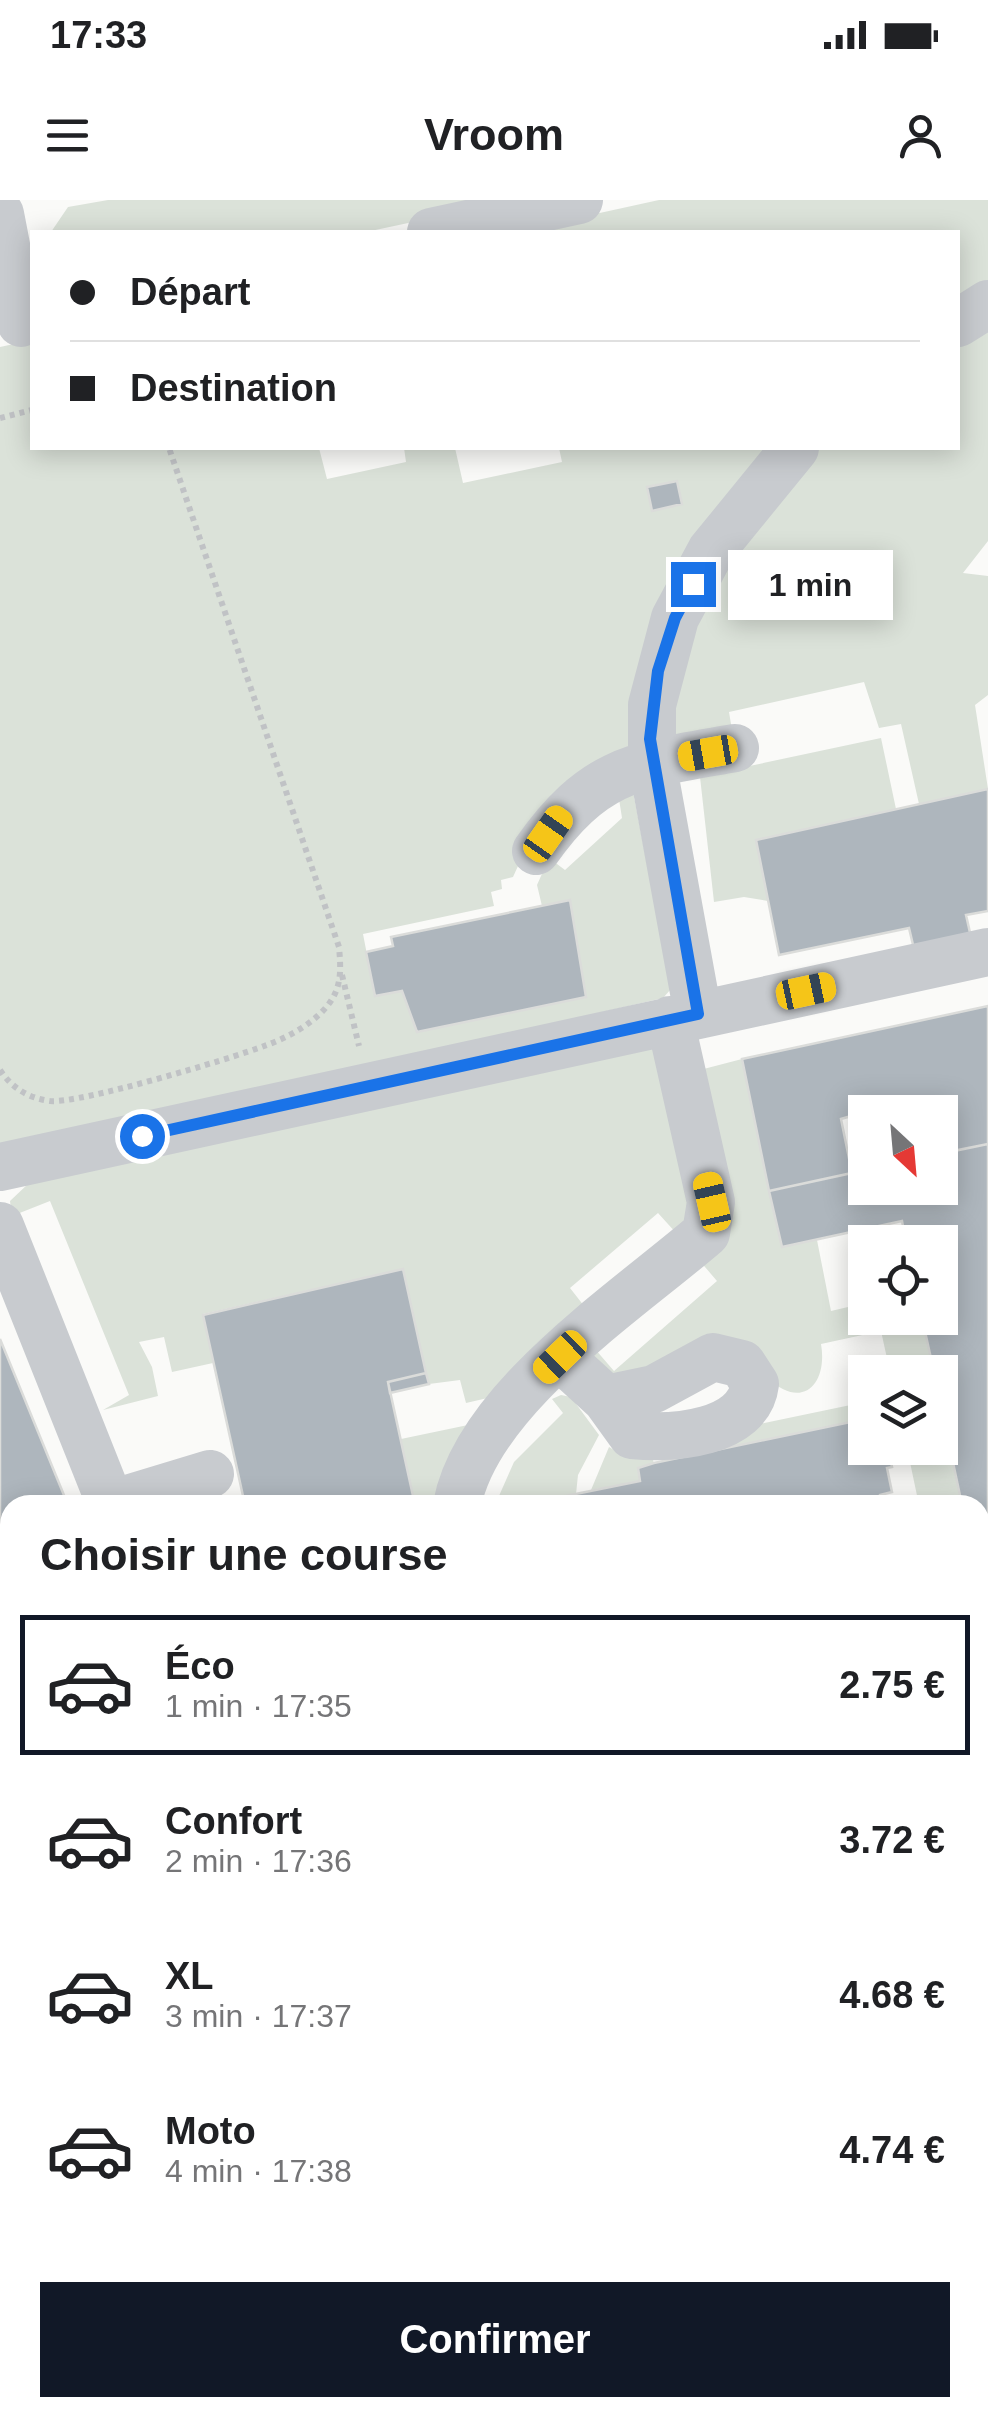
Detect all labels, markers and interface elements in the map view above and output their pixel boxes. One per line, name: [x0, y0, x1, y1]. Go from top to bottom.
text: 17:33: [50, 14, 147, 56]
icon: menu: [40, 108, 95, 163]
icon: person: [893, 108, 948, 163]
text: Vroom: [424, 109, 564, 160]
text: Départ: [130, 271, 250, 313]
text: Destination: [130, 367, 337, 409]
callout: 1 min: [728, 549, 893, 619]
route end: [671, 562, 716, 607]
text: 1 min: [769, 567, 852, 603]
car: [676, 733, 740, 773]
car: [519, 801, 577, 867]
car: [774, 970, 838, 1012]
north arrow: [848, 1095, 958, 1205]
map controls: [848, 1095, 958, 1465]
route start: [120, 1114, 165, 1159]
car: [691, 1169, 733, 1235]
button: locate: [848, 1225, 958, 1335]
car: [528, 1325, 592, 1389]
button: layers: [848, 1355, 958, 1465]
text: Choisir une course: [40, 1529, 448, 1580]
icon: car: [45, 1640, 135, 1730]
text: Éco: [165, 1645, 235, 1687]
text: 2.75 €: [839, 1664, 945, 1706]
text: 1 min · 17:35: [165, 1688, 352, 1724]
icon: car: [45, 1795, 135, 1885]
text: Confort: [165, 1800, 302, 1842]
text: 3.72 €: [839, 1819, 945, 1861]
text: 2 min · 17:36: [165, 1843, 352, 1879]
icon: car: [45, 1950, 135, 2040]
text: XL: [165, 1955, 214, 1997]
text: 4.68 €: [839, 1974, 945, 2016]
text: 3 min · 17:37: [165, 1998, 352, 2034]
icon: car: [45, 2105, 135, 2195]
text: Moto: [165, 2110, 256, 2152]
text: 4.74 €: [839, 2129, 945, 2171]
text: 4 min · 17:38: [165, 2153, 352, 2189]
button: Confirmer: [40, 2282, 950, 2397]

